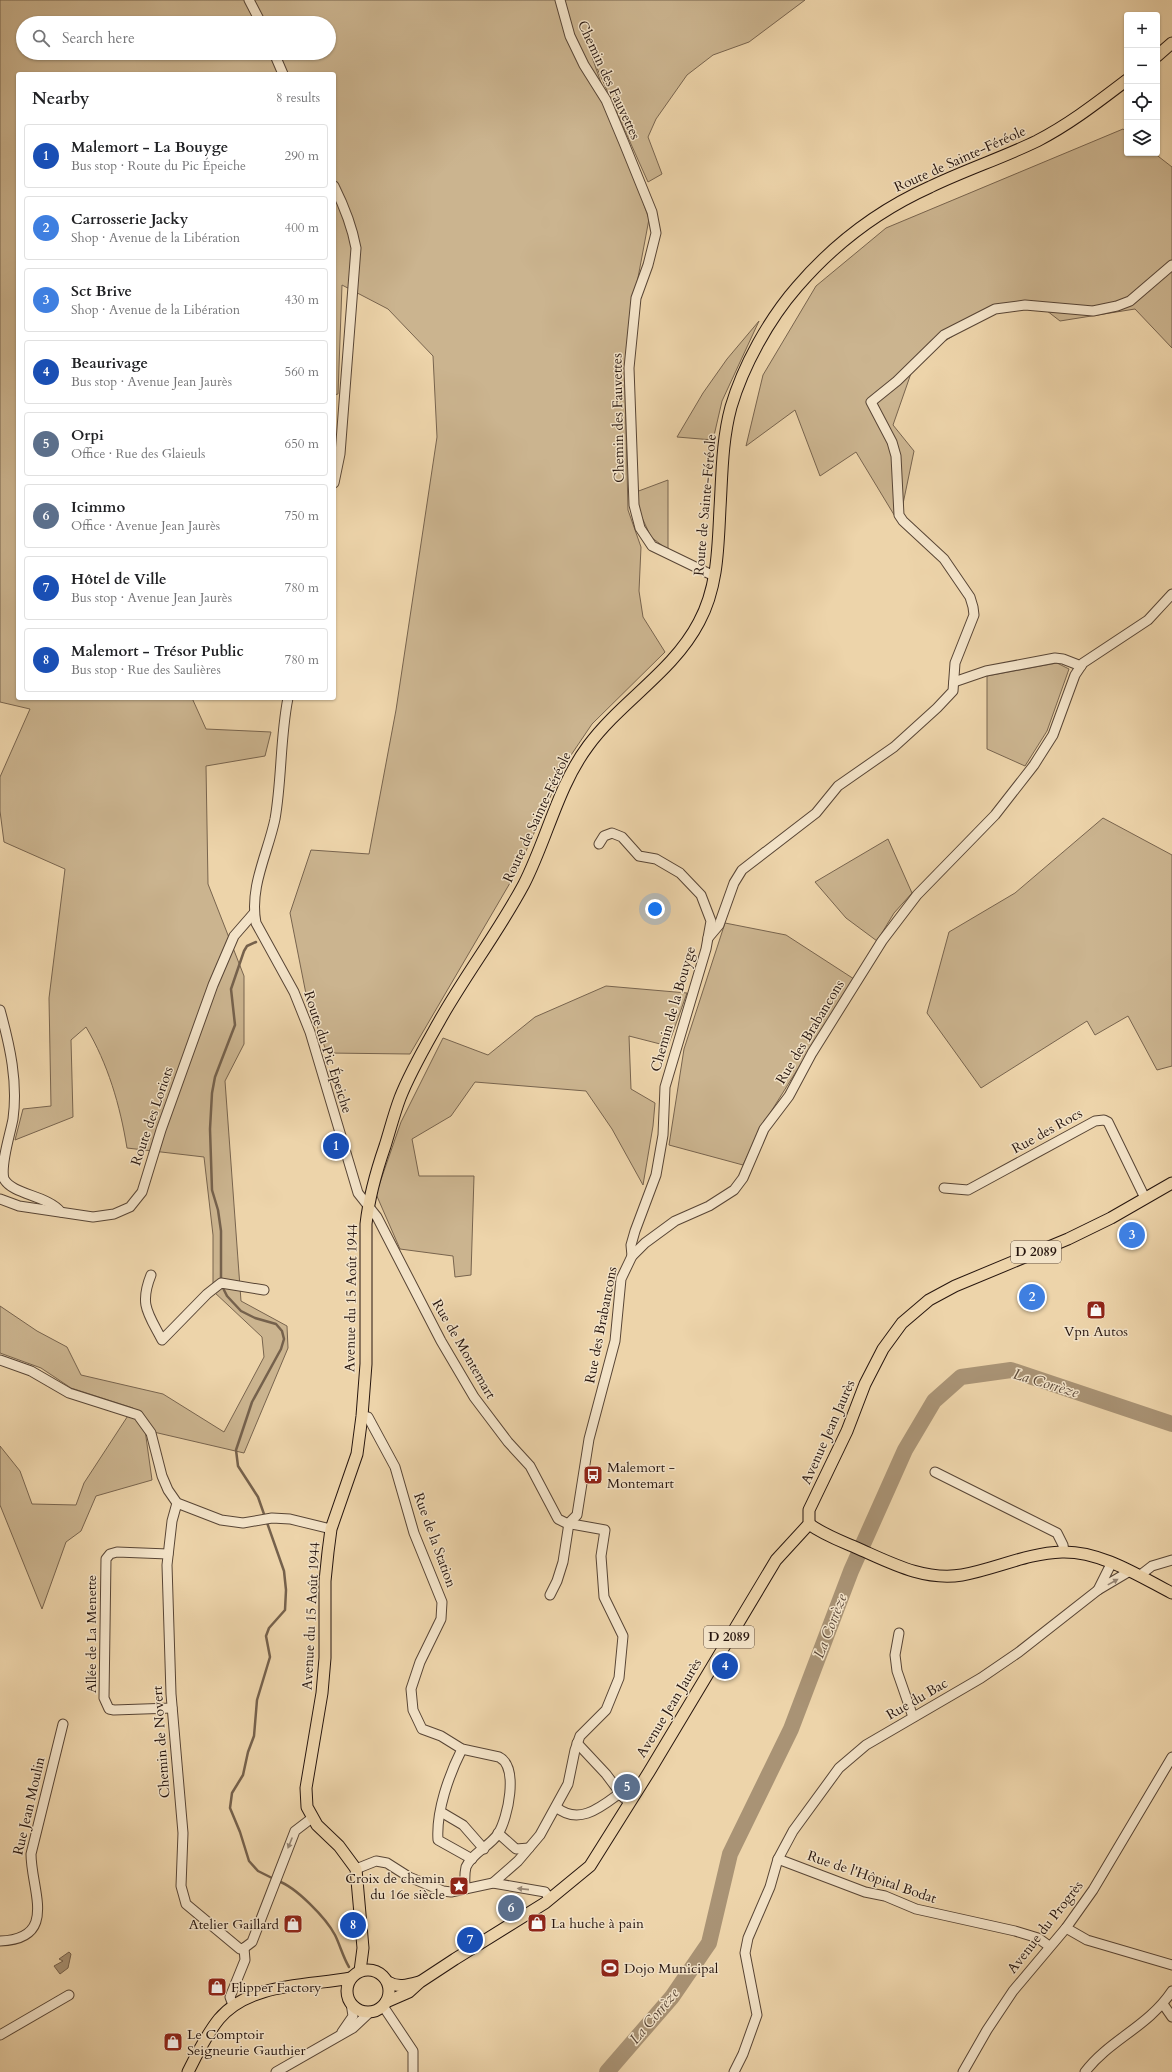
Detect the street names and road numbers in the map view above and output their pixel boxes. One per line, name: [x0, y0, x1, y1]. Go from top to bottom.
street label: Chemin des Fauvettes: [573, 17, 645, 143]
street label: Route de Sainte-Féréole: [891, 121, 1029, 197]
street label: Chemin des Fauvettes: [607, 353, 629, 483]
street label: Route de Sainte-Féréole: [689, 433, 721, 577]
street label: Route de Sainte-Féréole: [498, 748, 576, 886]
street label: Chemin de la Bouyge: [646, 944, 700, 1074]
street label: Rue des Brabancons: [771, 976, 849, 1088]
street label: Route du Pic Épeiche: [299, 988, 357, 1116]
street label: Route des Loriots: [126, 1064, 178, 1168]
street label: Rue des Rocs: [1008, 1104, 1086, 1158]
street label: Avenue du 15 Août 1944: [340, 1224, 362, 1372]
road number: D 2089: [1011, 1241, 1061, 1263]
street label: Rue des Brabancons: [580, 1265, 622, 1385]
street label: Rue de Montemart: [428, 1296, 501, 1403]
street label: Avenue Jean Jaurès: [796, 1376, 860, 1487]
street label: Rue de la Station: [409, 1490, 461, 1590]
street label: Avenue du 15 Août 1944: [298, 1541, 324, 1691]
street label: Allée de La Menette: [82, 1575, 101, 1693]
road number: D 2089: [704, 1626, 754, 1648]
street label: Avenue Jean Jaurès: [632, 1655, 706, 1761]
street label: Rue du Bac: [883, 1674, 951, 1724]
street label: Chemin de Novert: [148, 1685, 174, 1799]
street label: Rue Jean Moulin: [8, 1755, 50, 1857]
street label: Rue de l'Hôpital Bodat: [805, 1846, 940, 1908]
street label: Avenue du Progrès: [1003, 1876, 1087, 1977]

